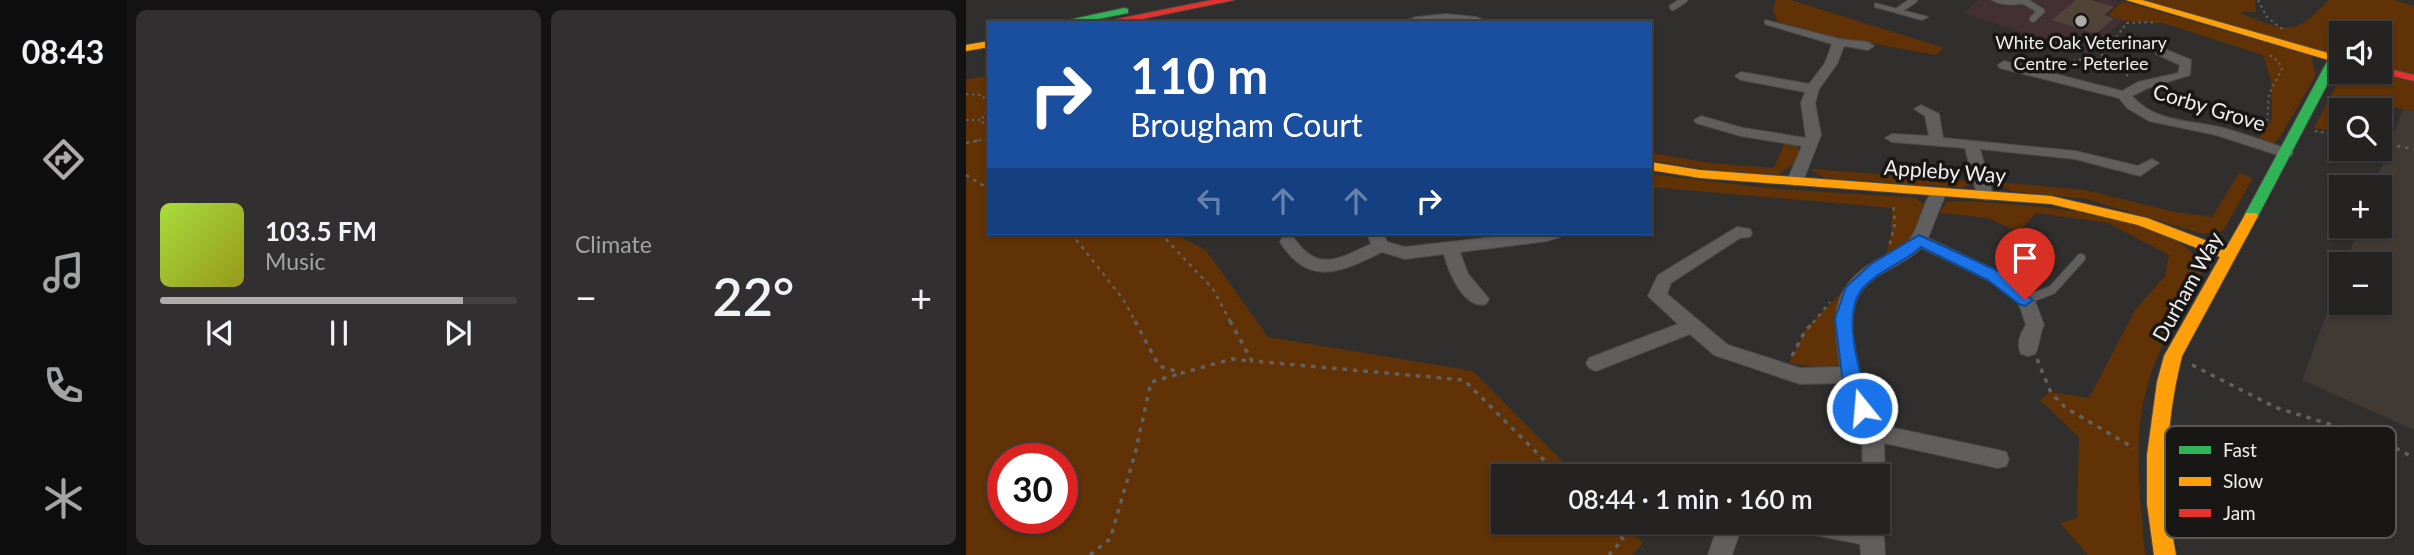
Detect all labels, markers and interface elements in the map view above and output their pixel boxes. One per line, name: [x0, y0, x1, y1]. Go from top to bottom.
marker: White Oak Veterinary Centre - Peterlee: [2073, 13, 2089, 29]
map controls: [2329, 21, 2392, 315]
button: sound: [2329, 21, 2392, 84]
place label: White Oak Veterinary Centre - Peterlee: [1995, 31, 2167, 74]
text: 08:43: [22, 32, 104, 71]
text: 110 m: [1130, 46, 1268, 104]
icon: right: [1015, 49, 1106, 140]
street label: Corby Grove: [2150, 78, 2269, 136]
button: search: [2329, 98, 2392, 161]
text: Brougham Court: [1130, 105, 1362, 144]
icon: directions: [39, 135, 88, 184]
street label: Appleby Way: [1883, 154, 2007, 187]
button: +: [2329, 175, 2392, 238]
icon: left: [1191, 182, 1229, 220]
icon: ahead: [1264, 182, 1302, 220]
icon: ahead: [1337, 182, 1375, 220]
icon: right: [1410, 182, 1448, 220]
text: 103.5 FM: [265, 215, 377, 247]
street label: Durham Way: [2146, 227, 2227, 345]
pin: [1995, 228, 2055, 300]
text: Climate: [575, 230, 652, 258]
icon: arrive: [2006, 239, 2044, 277]
text: Music: [265, 247, 325, 275]
icon: music: [39, 248, 88, 297]
button: −: [2329, 252, 2392, 315]
text: 22°: [713, 265, 794, 327]
text: −: [575, 274, 597, 320]
text: +: [910, 274, 932, 320]
icon: previous: [201, 314, 239, 352]
icon: pause: [320, 314, 358, 352]
icon: next: [439, 314, 477, 352]
icon: phone: [39, 361, 88, 410]
position arrow: [1825, 371, 1899, 445]
legend: [2165, 426, 2396, 538]
text: Fast: [2223, 438, 2257, 461]
speed limit sign: 30: [987, 443, 1078, 534]
text: Slow: [2223, 469, 2263, 492]
icon: climate: [39, 474, 88, 523]
text: 08:44 · 1 min · 160 m: [1568, 483, 1813, 515]
text: Jam: [2223, 501, 2256, 524]

